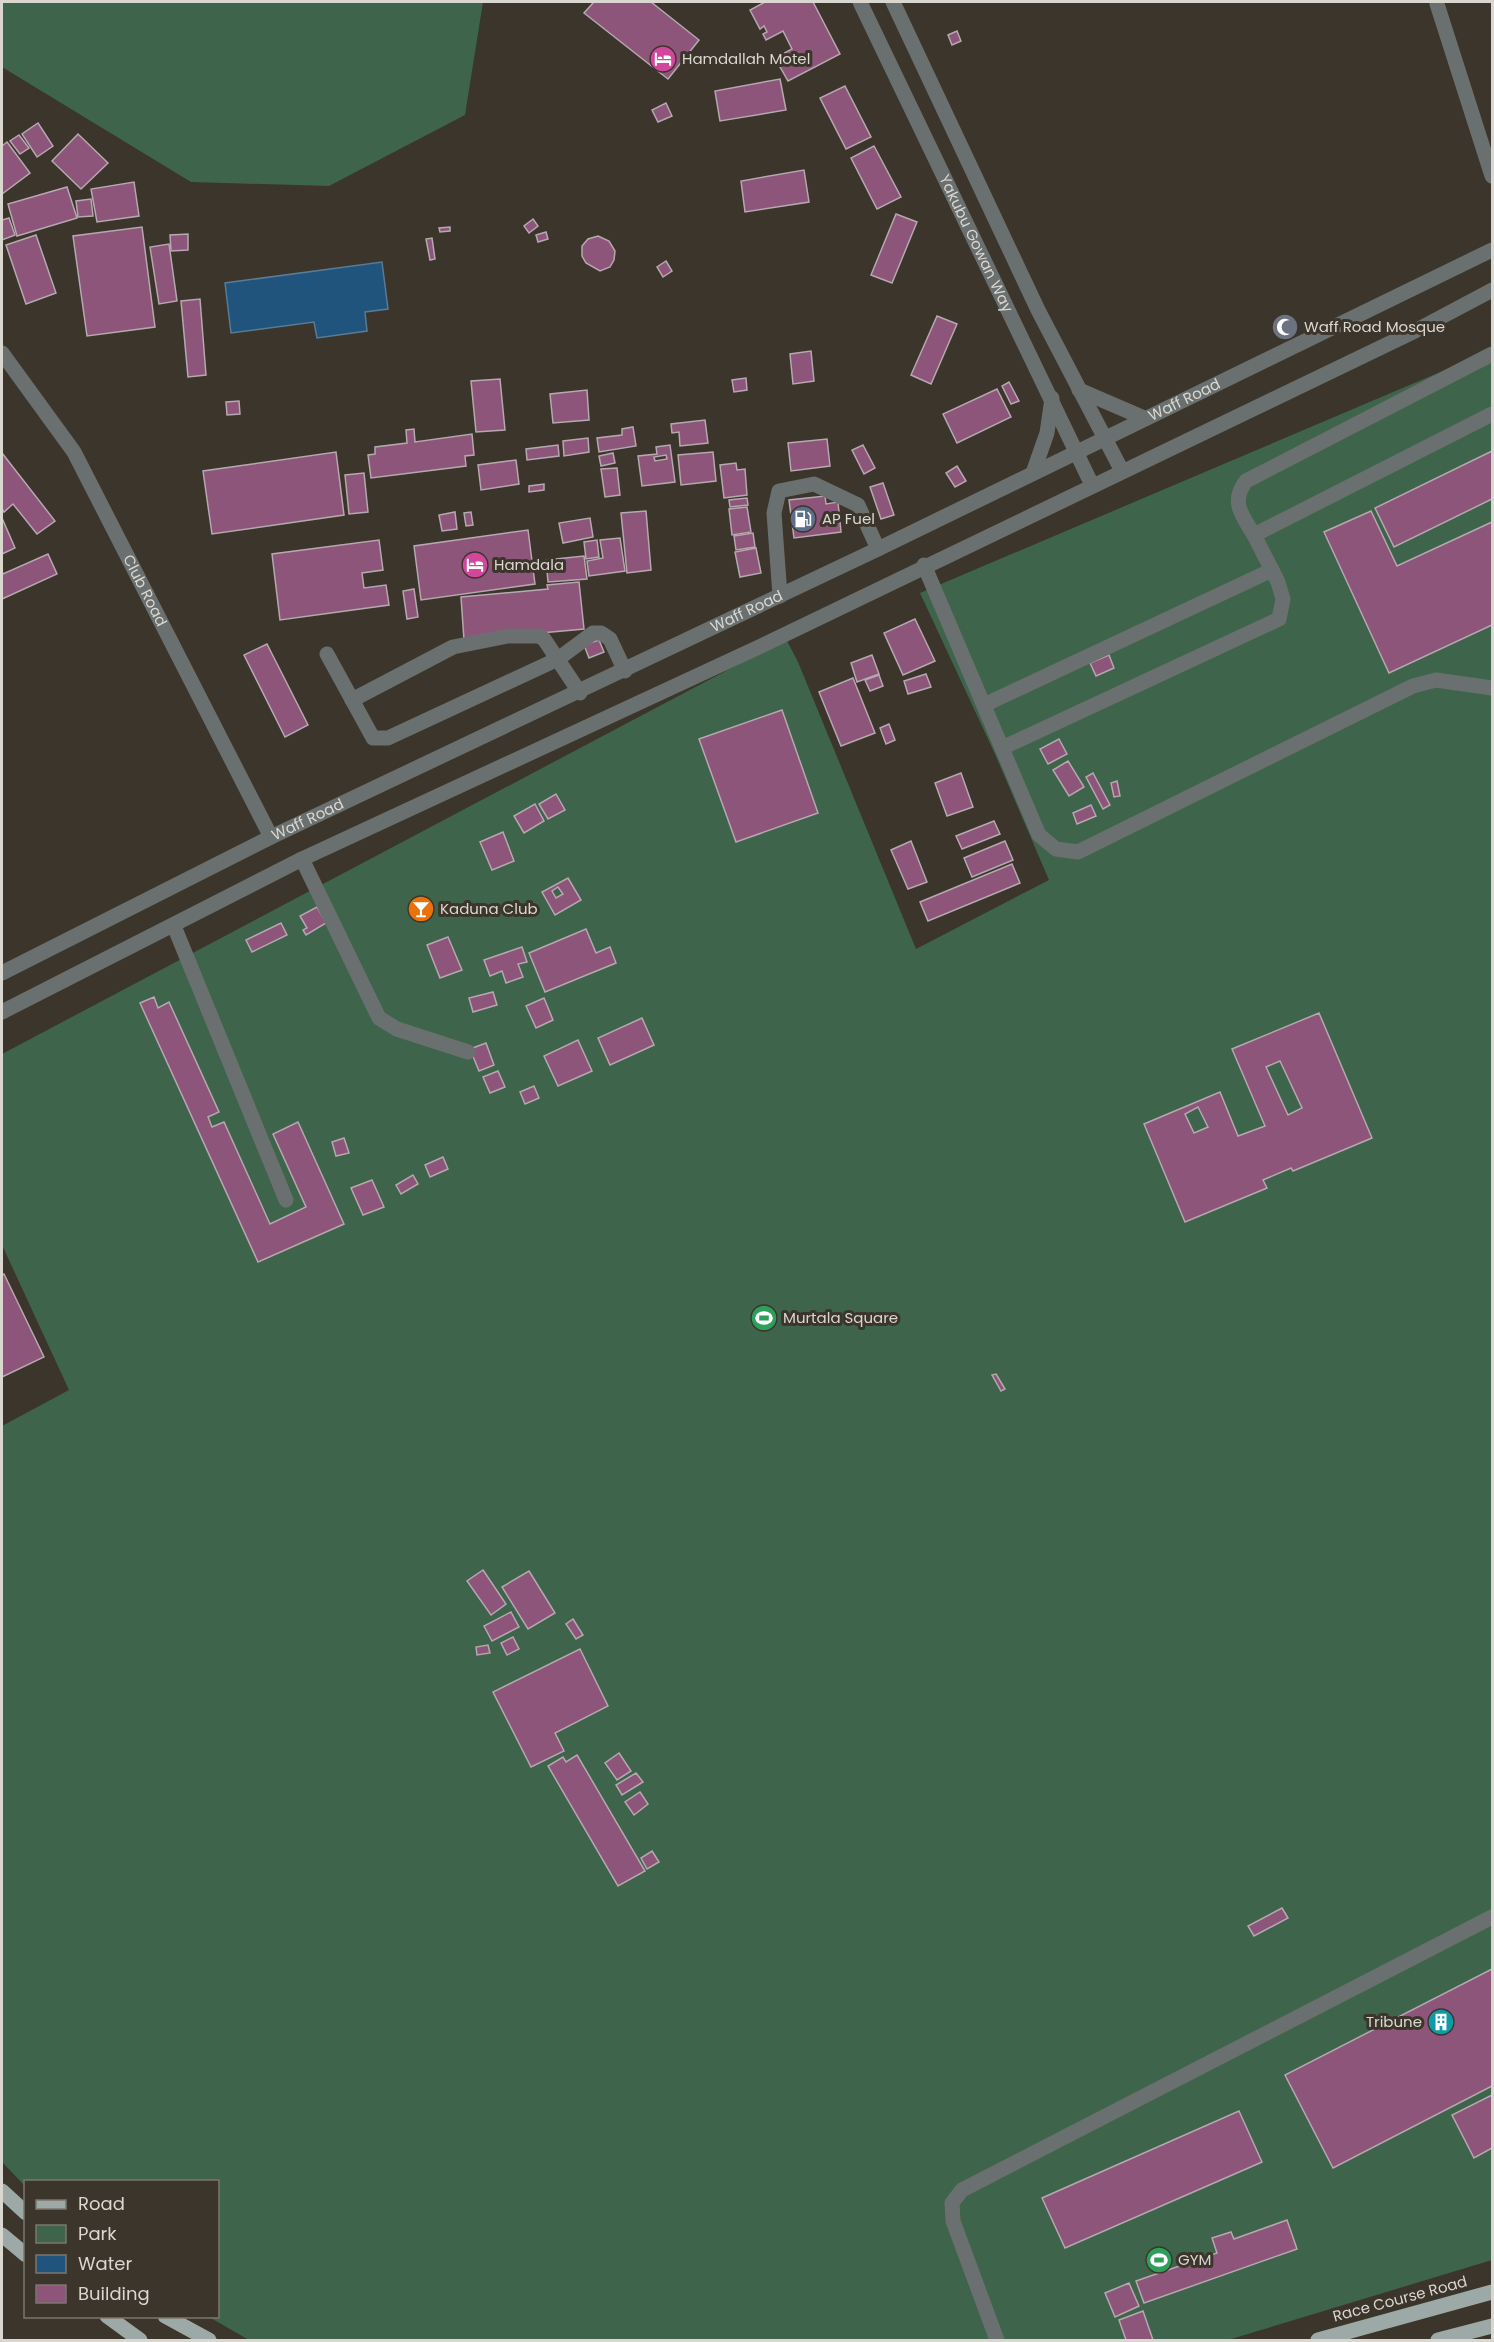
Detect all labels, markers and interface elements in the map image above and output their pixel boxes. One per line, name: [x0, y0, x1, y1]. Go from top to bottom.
hotel icon: Hamdallah Motel: [648, 44, 678, 74]
place label: Hamdallah Motel: [682, 48, 810, 69]
street label: Yakubu Gowan Way: [934, 171, 1019, 316]
mosque icon: Waff Road Mosque: [1270, 312, 1300, 342]
place label: Waff Road Mosque: [1304, 316, 1445, 337]
street label: Waff Road: [1145, 373, 1224, 426]
fuel station icon: AP Fuel: [788, 504, 818, 534]
place label: AP Fuel: [822, 508, 875, 529]
hotel icon: Hamdala: [460, 550, 490, 580]
street label: Club Road: [118, 551, 172, 630]
place label: Hamdala: [494, 554, 564, 575]
street label: Waff Road: [707, 585, 786, 637]
street label: Waff Road: [268, 793, 347, 845]
bar icon: Kaduna Club: [406, 894, 436, 924]
place label: Kaduna Club: [440, 898, 538, 919]
sports icon: Murtala Square: [749, 1303, 779, 1333]
place label: Murtala Square: [783, 1307, 898, 1328]
building icon: Tribune: [1426, 2007, 1456, 2037]
place label: Tribune: [1366, 2011, 1422, 2032]
legend: [24, 2180, 219, 2318]
text: Road: [78, 2191, 125, 2216]
text: Park: [78, 2221, 117, 2246]
sports icon: GYM: [1144, 2245, 1174, 2275]
place label: GYM: [1178, 2249, 1211, 2270]
text: Water: [78, 2251, 132, 2276]
street label: Race Course Road: [1330, 2270, 1469, 2327]
text: Building: [78, 2281, 150, 2306]

